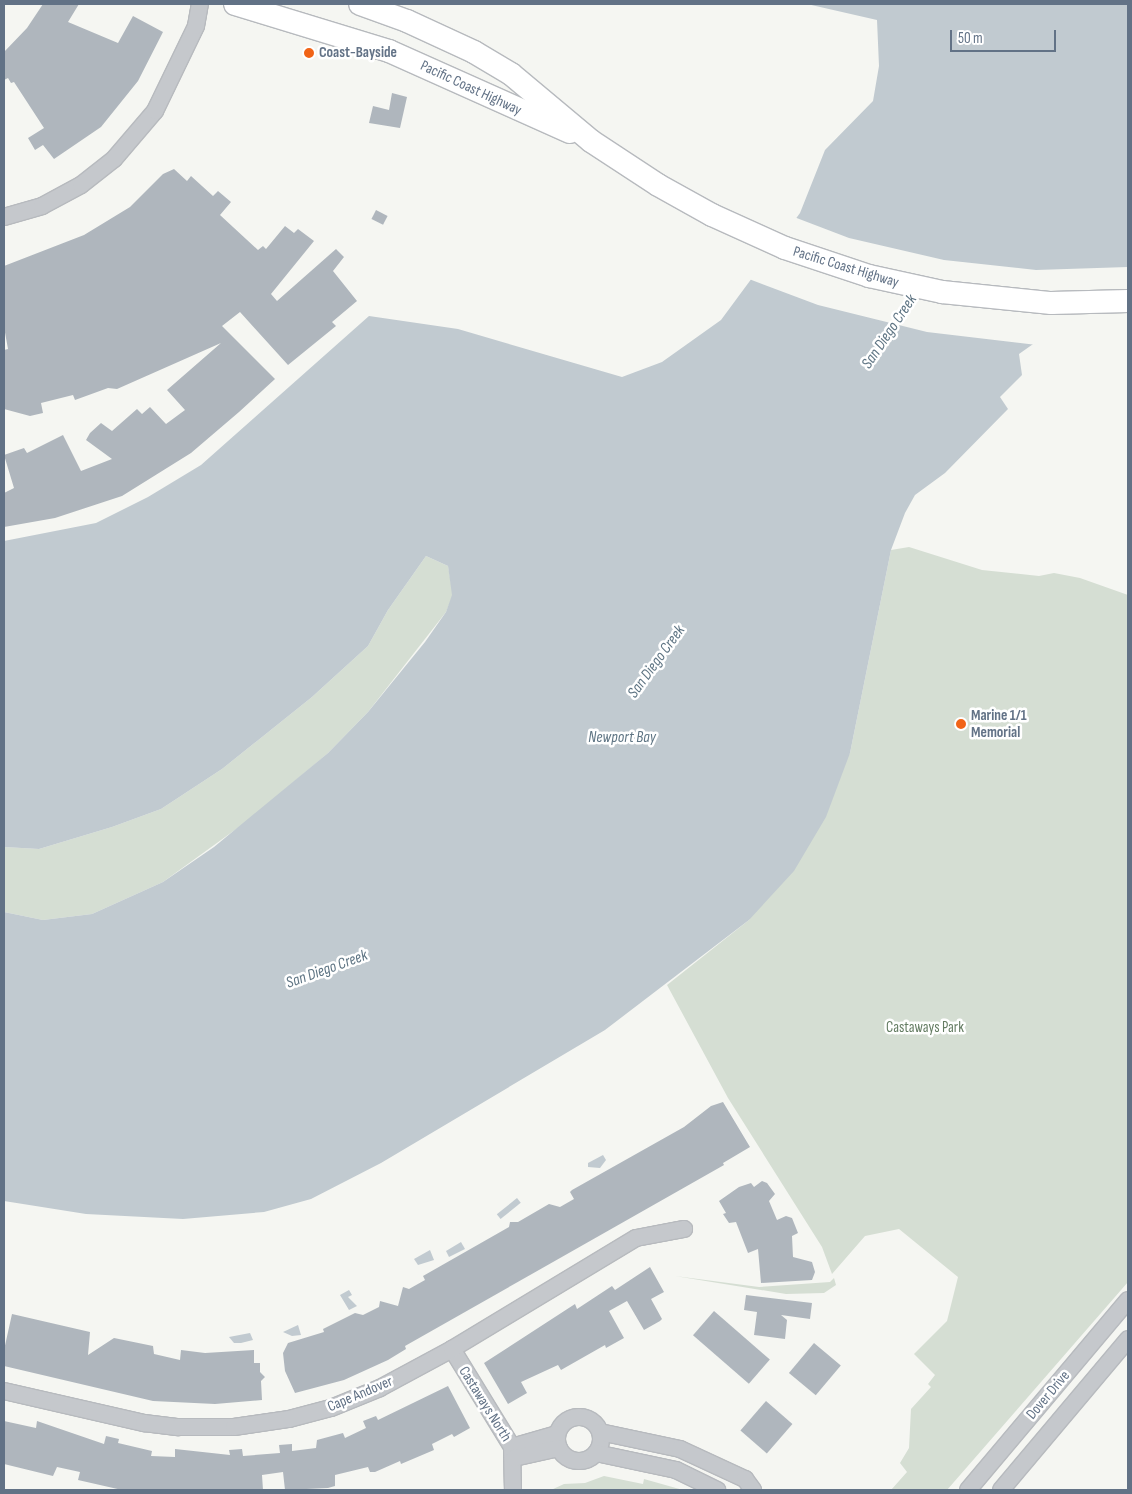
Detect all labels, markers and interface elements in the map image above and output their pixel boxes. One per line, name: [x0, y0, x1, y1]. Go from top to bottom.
scale bar: [952, 20, 1058, 52]
text: 50 m: [958, 29, 983, 48]
place label: Coast-Bayside: [319, 44, 397, 62]
marker: Coast-Bayside: [303, 47, 315, 59]
street label: Pacific Coast Highway: [418, 57, 524, 119]
street label: Pacific Coast Highway: [791, 242, 901, 292]
water label: San Diego Creek: [858, 291, 922, 373]
water label: San Diego Creek: [624, 622, 690, 702]
place label: Marine 1/1 Memorial: [971, 706, 1027, 741]
marker: Marine 1/1 Memorial: [955, 718, 967, 730]
water label: Newport Bay: [588, 728, 656, 748]
water label: San Diego Creek: [284, 946, 370, 994]
park label: Castaways Park: [886, 1019, 964, 1037]
street label: Castaways North: [455, 1363, 515, 1445]
street label: Dover Drive: [1022, 1367, 1074, 1423]
street label: Cape Andover: [325, 1372, 395, 1416]

